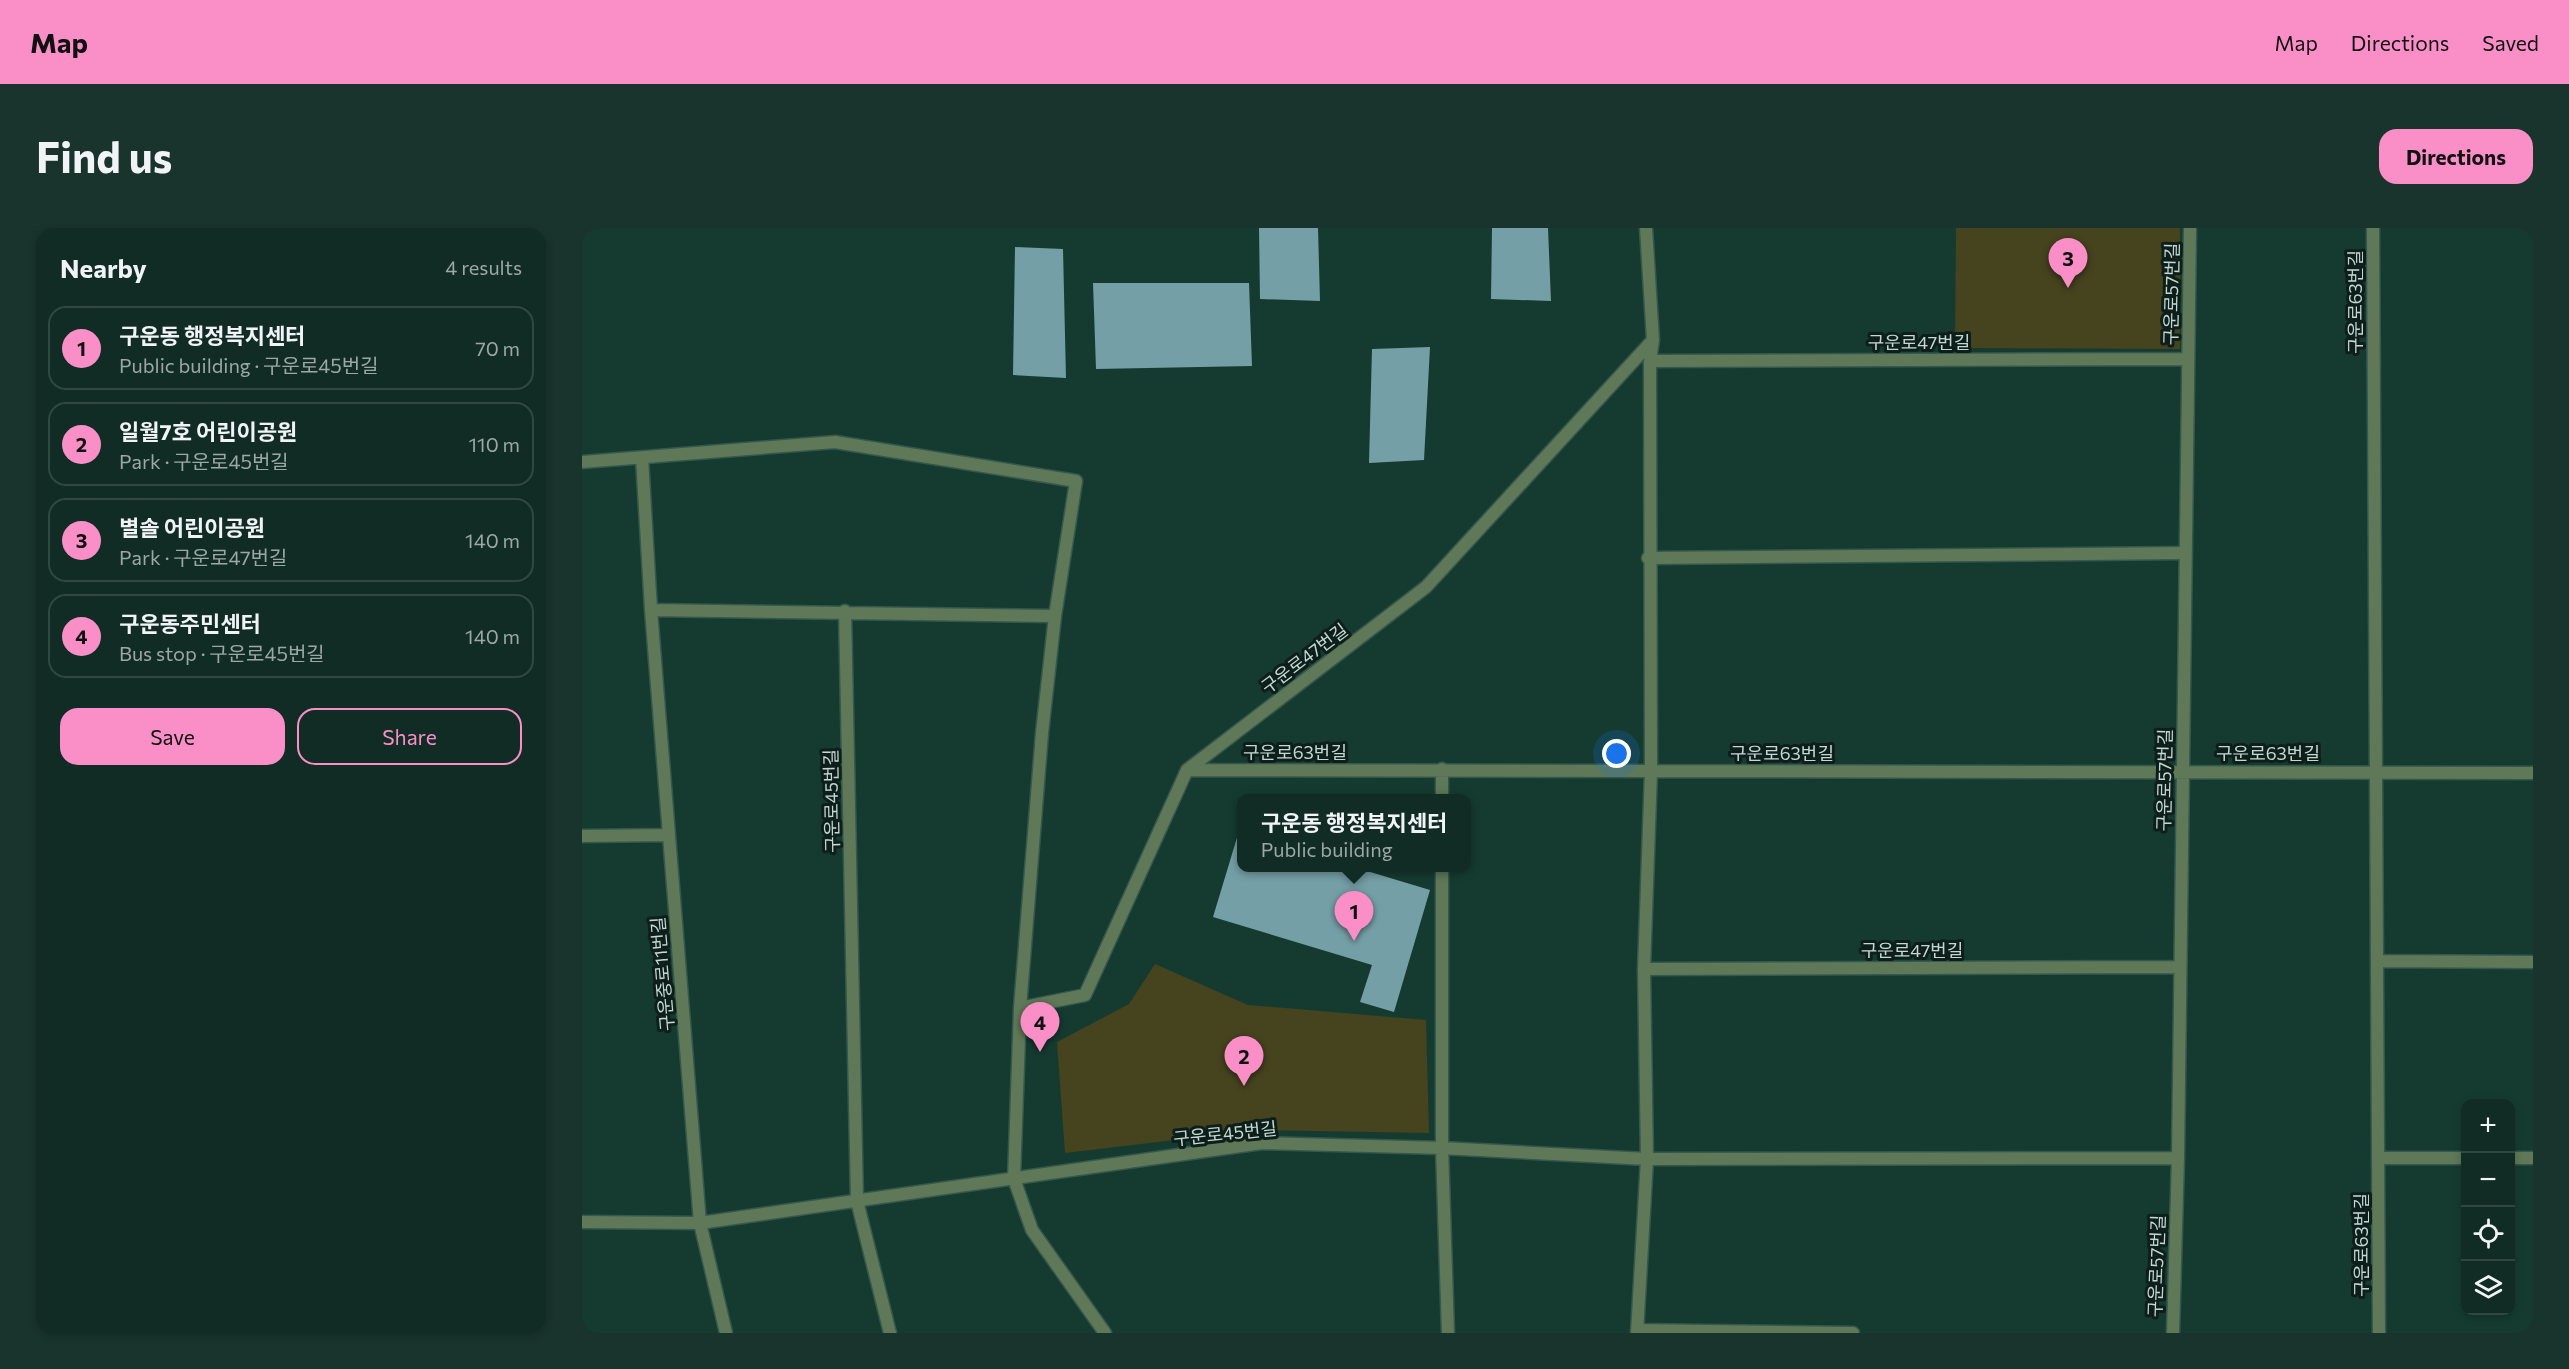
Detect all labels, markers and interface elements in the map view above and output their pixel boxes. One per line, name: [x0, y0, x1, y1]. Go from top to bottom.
text: Map: [30, 25, 88, 59]
text: Map: [2275, 30, 2318, 55]
text: Directions: [2351, 30, 2449, 55]
text: Saved: [2482, 30, 2539, 55]
button: Directions: [2379, 129, 2533, 184]
text: Find us: [36, 130, 172, 182]
pin: 3: [2048, 238, 2088, 288]
street label: 구운로57번길: [2159, 242, 2183, 346]
street label: 구운로63번길: [2344, 250, 2366, 354]
text: Nearby: [60, 252, 147, 283]
text: 4 results: [445, 255, 522, 279]
text: 구운동 행정복지센터: [119, 322, 305, 349]
street label: 구운로47번길: [1868, 331, 1970, 353]
text: 1: [77, 336, 86, 360]
text: 70 m: [475, 336, 520, 360]
text: Public building · 구운로45번길: [119, 353, 379, 377]
text: 일월7호 어린이공원: [119, 418, 297, 445]
text: 2: [76, 432, 87, 456]
text: 110 m: [469, 432, 520, 456]
text: Park · 구운로45번길: [119, 449, 289, 473]
text: 별솔 어린이공원: [119, 514, 265, 541]
text: 3: [76, 528, 87, 552]
text: 140 m: [465, 528, 520, 552]
text: Park · 구운로47번길: [119, 545, 287, 569]
text: 구운동주민센터: [119, 610, 261, 637]
street label: 구운로47번길: [1256, 618, 1352, 698]
text: 4: [75, 624, 88, 648]
text: 140 m: [465, 624, 520, 648]
text: Bus stop · 구운로45번길: [119, 641, 325, 665]
button: Save: [60, 708, 285, 765]
button: Share: [297, 708, 522, 765]
street label: 구운로57번길: [2152, 728, 2176, 832]
your location: [1602, 739, 1631, 768]
street label: 구운로63번길: [1243, 741, 1347, 763]
street label: 구운로63번길: [1730, 742, 1834, 764]
street label: 구운로63번길: [2216, 742, 2320, 764]
street label: 구운로45번길: [819, 749, 843, 853]
popup: [1237, 794, 1471, 872]
text: 구운동 행정복지센터: [1261, 809, 1447, 836]
text: Public building: [1261, 837, 1393, 861]
pin: 1: [1334, 892, 1374, 941]
street label: 구운중로11번길: [646, 916, 678, 1032]
street label: 구운로47번길: [1861, 939, 1963, 961]
pin: 4: [1020, 1002, 1060, 1052]
pin: 2: [1224, 1036, 1264, 1086]
map controls: [2461, 1099, 2515, 1315]
button: +: [2461, 1099, 2515, 1153]
street label: 구운로45번길: [1172, 1117, 1278, 1149]
button: −: [2461, 1153, 2515, 1207]
street label: 구운로63번길: [2350, 1193, 2372, 1297]
button: locate: [2461, 1207, 2515, 1261]
street label: 구운로57번길: [2143, 1214, 2169, 1318]
button: layers: [2461, 1261, 2515, 1315]

